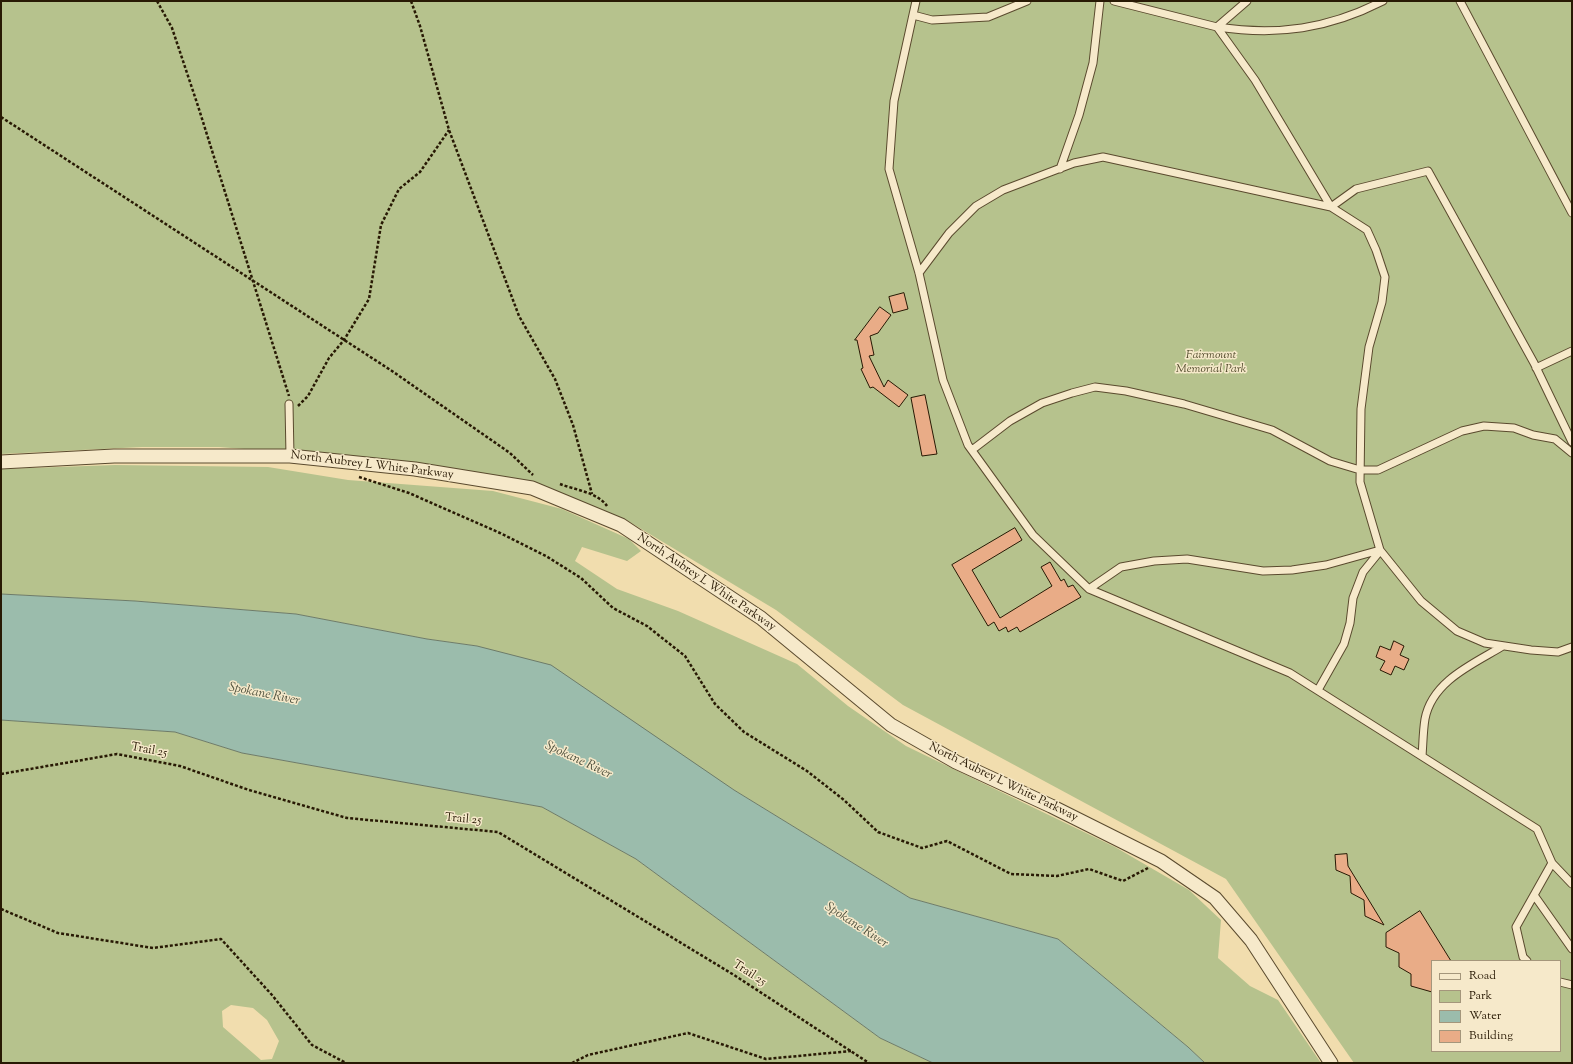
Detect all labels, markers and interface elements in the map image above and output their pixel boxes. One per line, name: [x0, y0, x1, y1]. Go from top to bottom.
park label: Fairmount Memorial Park: [1176, 349, 1246, 377]
street label: North Aubrey L White Parkway: [290, 449, 454, 483]
street label: North Aubrey L White Parkway: [634, 531, 778, 635]
water label: Spokane River: [227, 680, 301, 710]
water label: Spokane River: [542, 739, 614, 783]
street label: Trail 25: [130, 741, 168, 761]
street label: North Aubrey L White Parkway: [926, 741, 1080, 825]
street label: Trail 25: [444, 811, 482, 829]
water label: Spokane River: [822, 900, 890, 952]
street label: Trail 25: [730, 958, 768, 990]
legend: [1431, 960, 1561, 1052]
text: Road: [1469, 967, 1496, 985]
text: Park: [1469, 987, 1492, 1005]
text: Water: [1469, 1007, 1501, 1025]
text: Building: [1469, 1027, 1513, 1045]

